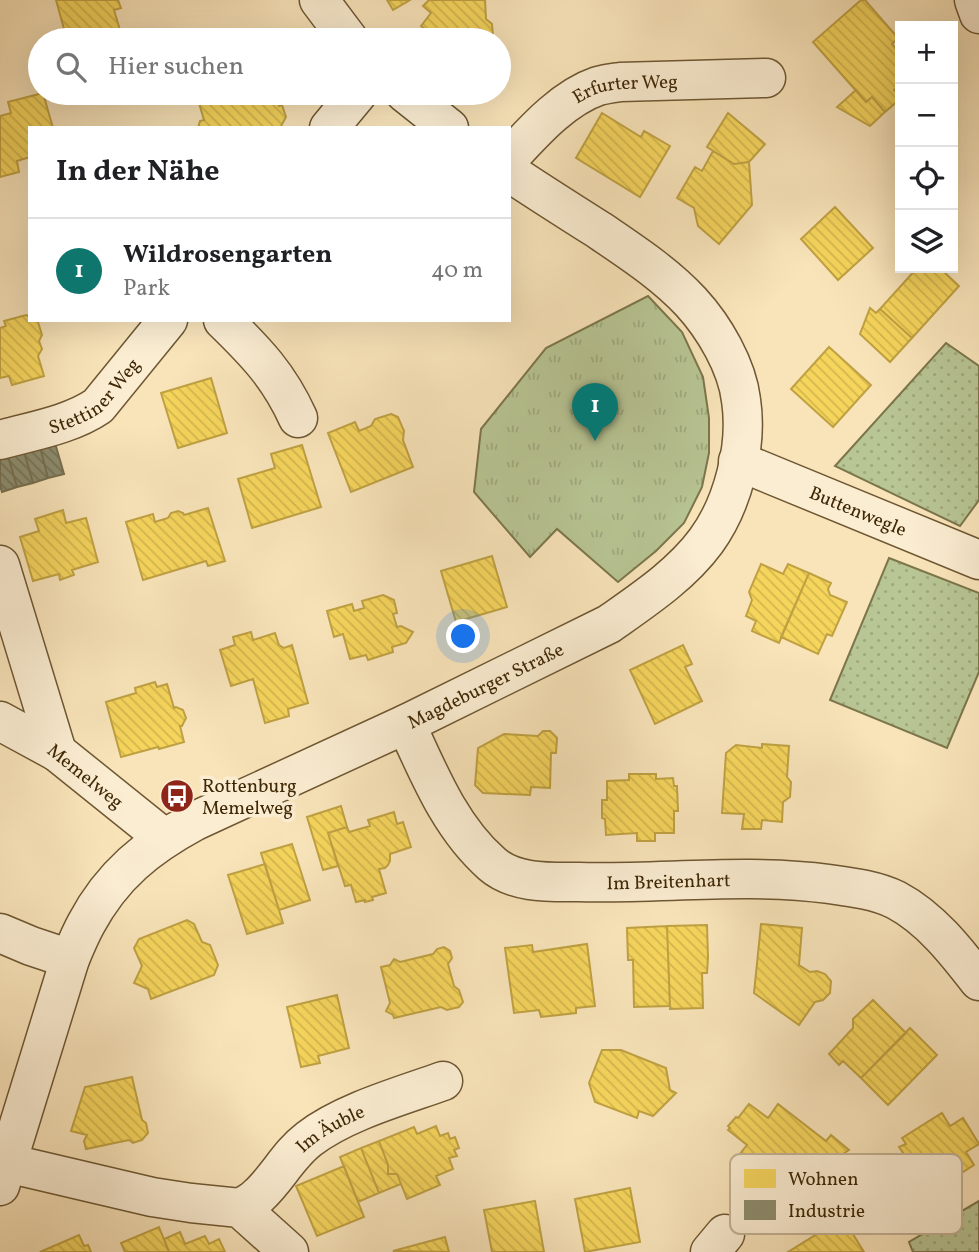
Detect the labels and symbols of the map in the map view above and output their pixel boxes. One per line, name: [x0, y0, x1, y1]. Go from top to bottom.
street label: Erfurter Weg: [568, 69, 678, 111]
street label: Stettiner Weg: [46, 353, 147, 442]
pin: 1: [572, 383, 618, 441]
street label: Buttenwegle: [805, 481, 910, 544]
your location: [446, 619, 480, 653]
street label: Magdeburger Straße: [404, 637, 569, 736]
street label: Memelweg: [41, 738, 128, 815]
place label: Rottenburg Memelweg: [202, 774, 297, 822]
bus stop icon: Rottenburg Memelweg: [158, 777, 196, 815]
street label: Im Breitenhart: [606, 868, 731, 897]
street label: Im Äuble: [291, 1099, 369, 1159]
legend: [730, 1154, 962, 1234]
text: Wohnen: [788, 1167, 858, 1193]
text: Industrie: [788, 1199, 865, 1225]

